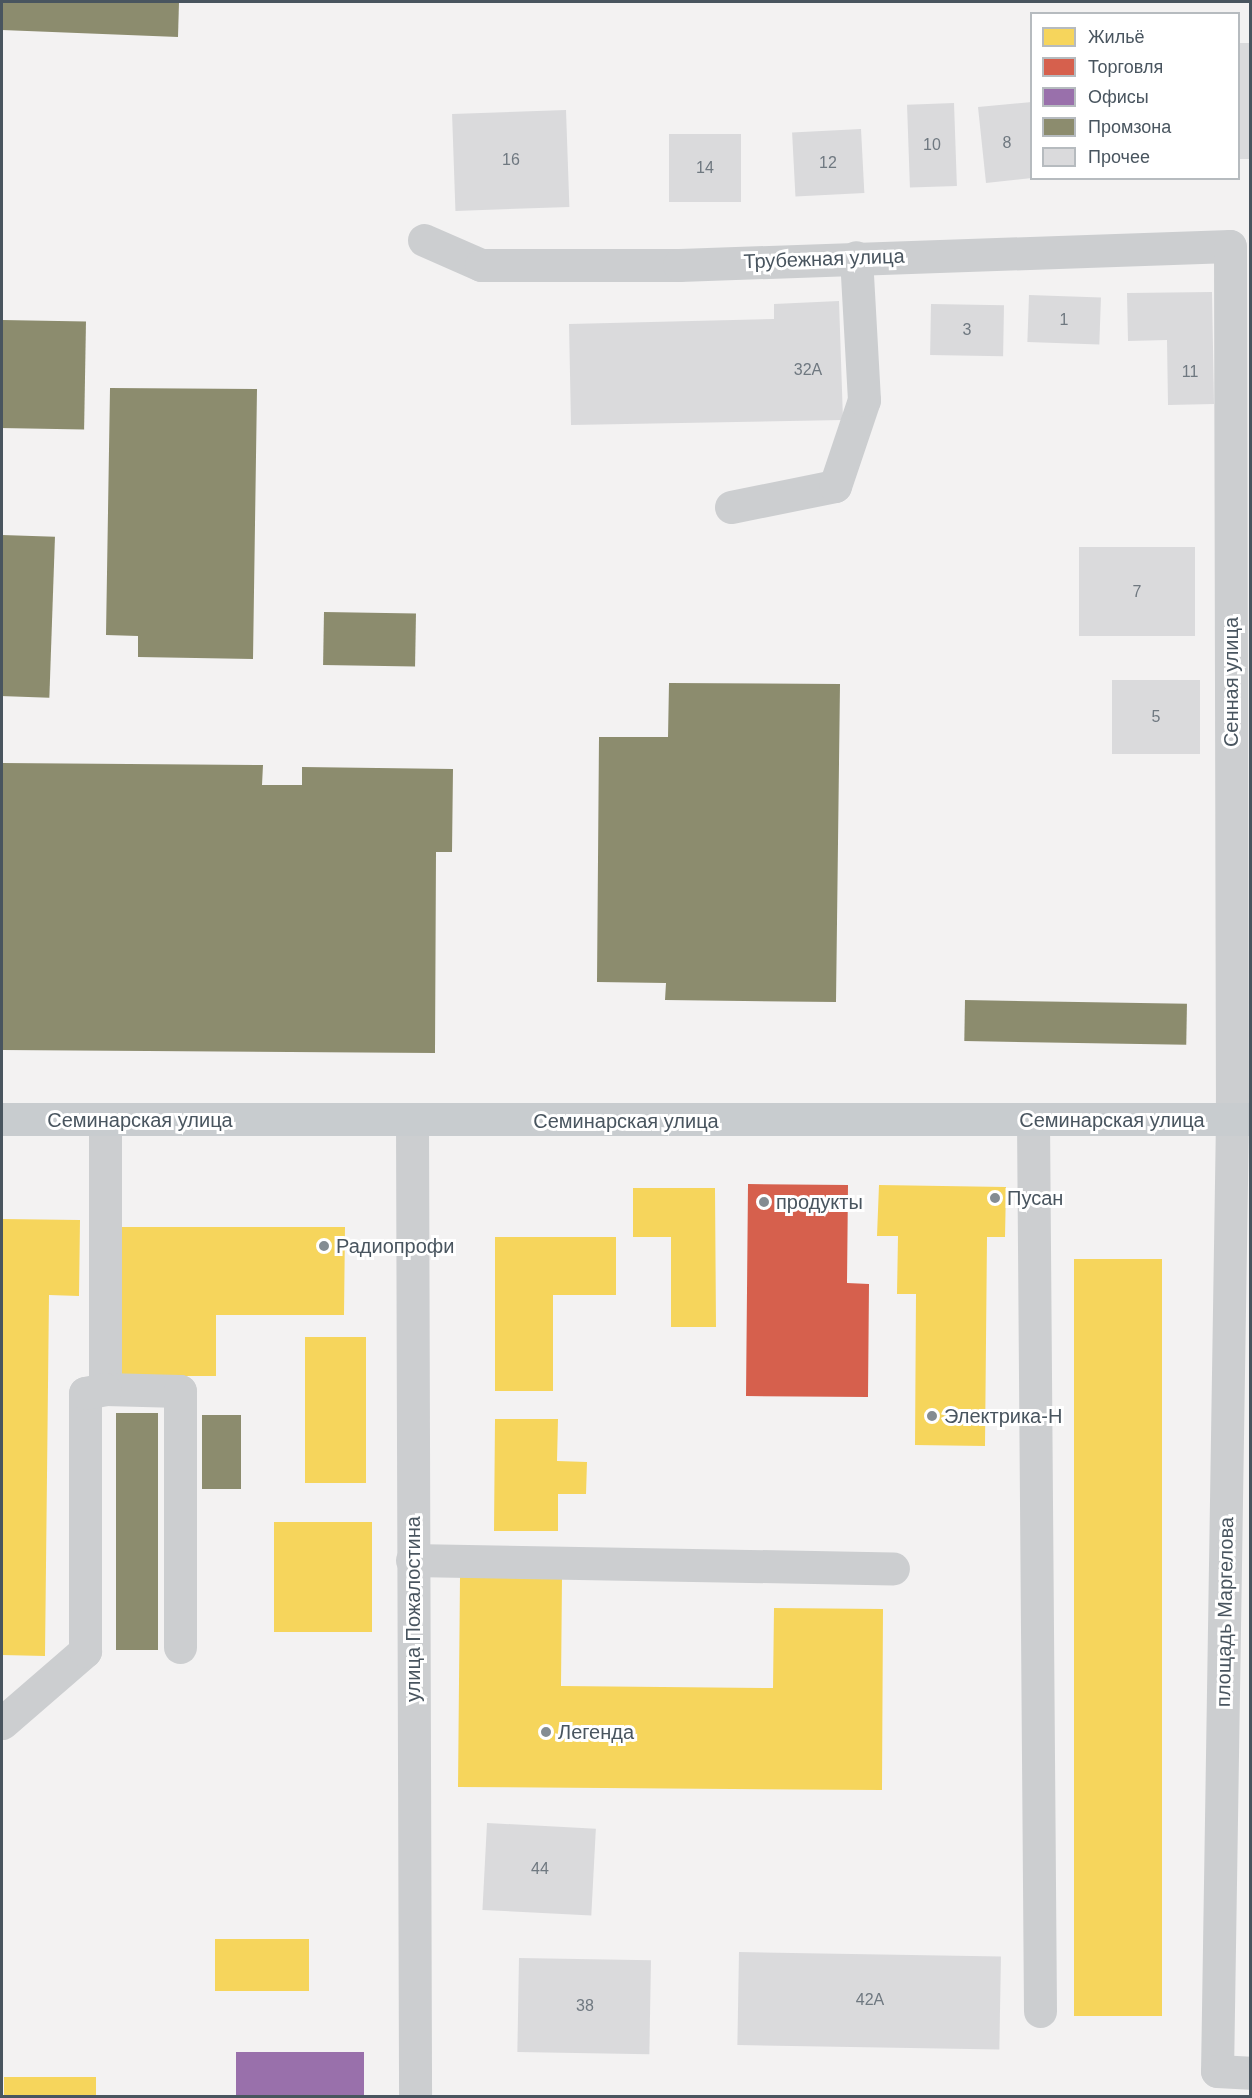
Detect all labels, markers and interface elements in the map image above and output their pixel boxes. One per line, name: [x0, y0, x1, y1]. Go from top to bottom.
legend: [1030, 12, 1240, 180]
text: Жильё: [1088, 27, 1145, 47]
text: Торговля: [1088, 57, 1163, 77]
text: Офисы: [1088, 87, 1149, 107]
text: Промзона: [1088, 117, 1171, 137]
house number: 8: [1003, 133, 1011, 153]
house number: 10: [923, 135, 941, 155]
text: Прочее: [1088, 147, 1150, 167]
house number: 16: [502, 150, 520, 170]
house number: 12: [819, 153, 837, 173]
house number: 14: [696, 158, 714, 178]
street label: Трубежная улица: [743, 244, 905, 274]
house number: 1: [1060, 310, 1068, 330]
house number: 3: [963, 320, 971, 340]
house number: 32А: [794, 360, 822, 380]
house number: 11: [1182, 362, 1198, 382]
house number: 7: [1133, 582, 1141, 602]
street label: Сенная улица: [1219, 617, 1243, 747]
house number: 5: [1152, 707, 1160, 727]
street label: Семинарская улица: [47, 1108, 233, 1132]
street label: Семинарская улица: [1019, 1108, 1205, 1132]
street label: Семинарская улица: [533, 1109, 719, 1133]
place label: Пусан: [1007, 1186, 1063, 1210]
place label: продукты: [776, 1190, 863, 1214]
marker: Пусан: [988, 1191, 1002, 1205]
marker: продукты: [757, 1195, 771, 1209]
place label: Радиопрофи: [336, 1234, 454, 1258]
marker: Радиопрофи: [317, 1239, 331, 1253]
place label: Электрика-Н: [944, 1404, 1062, 1428]
marker: Электрика-Н: [925, 1409, 939, 1423]
street label: улица Пожалостина: [401, 1516, 425, 1702]
street label: площадь Маргелова: [1211, 1517, 1239, 1707]
place label: Легенда: [558, 1720, 634, 1744]
marker: Легенда: [539, 1725, 553, 1739]
house number: 44: [531, 1859, 549, 1879]
house number: 42А: [856, 1990, 884, 2010]
house number: 38: [576, 1996, 594, 2016]

